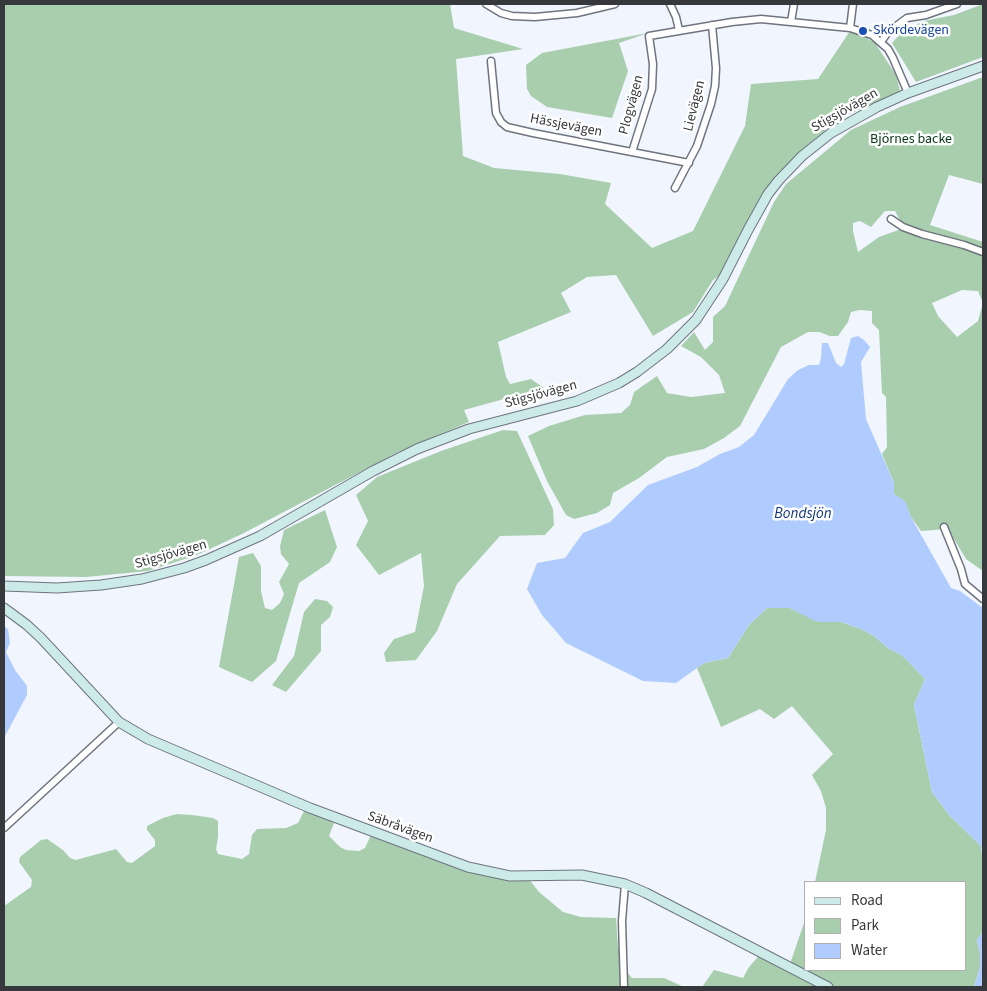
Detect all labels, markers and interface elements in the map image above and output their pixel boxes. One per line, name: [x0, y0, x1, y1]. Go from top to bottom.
place label: Skördevägen: [873, 23, 949, 39]
marker: Skördevägen: [857, 25, 869, 37]
street label: Plogvägen: [616, 73, 648, 137]
street label: Lievägen: [681, 79, 709, 133]
street label: Stigsjövägen: [809, 85, 881, 137]
street label: Hässjevägen: [528, 111, 604, 141]
park label: Björnes backe: [870, 132, 952, 148]
street label: Stigsjövägen: [503, 377, 579, 413]
water label: Bondsjön: [774, 506, 832, 524]
street label: Stigsjövägen: [133, 537, 209, 573]
street label: Säbråvägen: [365, 808, 435, 848]
legend: [804, 881, 967, 971]
text: Road: [851, 890, 883, 911]
text: Park: [851, 915, 879, 936]
text: Water: [851, 940, 887, 961]

